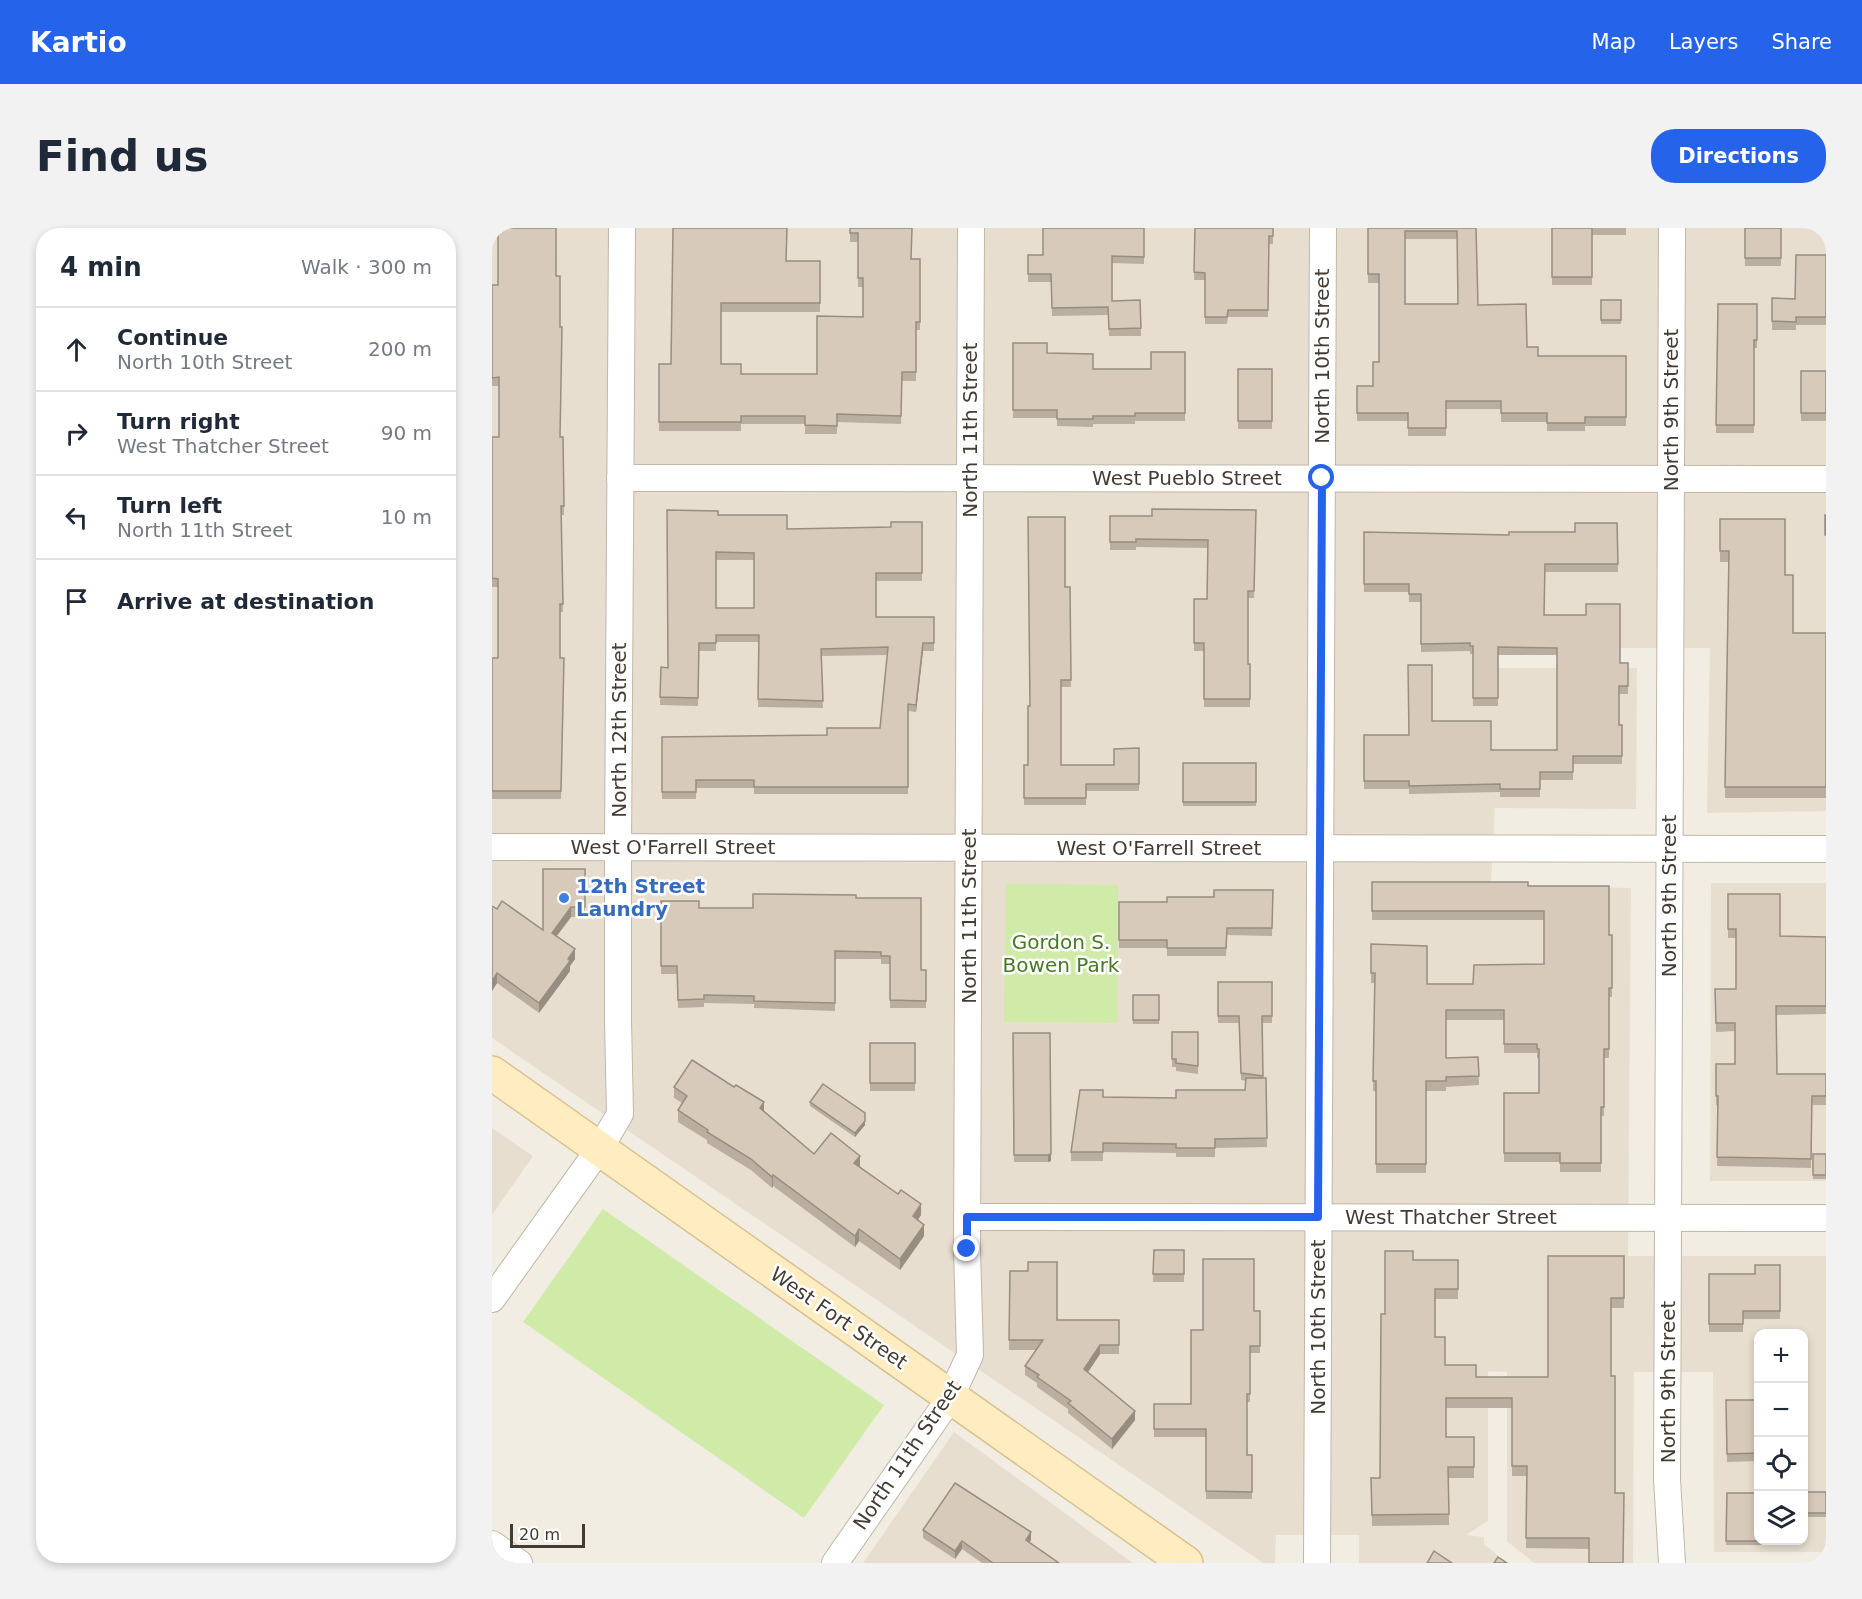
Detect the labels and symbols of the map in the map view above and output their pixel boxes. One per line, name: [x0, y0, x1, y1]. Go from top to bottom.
street label: North 10th Street: [1310, 268, 1334, 444]
street label: North 9th Street: [1659, 329, 1683, 491]
street label: North 11th Street: [958, 342, 982, 518]
route start: [1308, 464, 1334, 490]
street label: West Pueblo Street: [1092, 466, 1282, 490]
street label: North 12th Street: [607, 642, 631, 818]
street label: North 9th Street: [1657, 815, 1681, 977]
street label: North 11th Street: [957, 828, 981, 1004]
street label: West O'Farrell Street: [571, 835, 776, 859]
street label: West O'Farrell Street: [1057, 836, 1262, 860]
place label: 12th Street Laundry: [576, 874, 706, 921]
marker: 12th Street Laundry: [557, 891, 571, 905]
park label: Gordon S. Bowen Park: [1003, 930, 1120, 977]
street label: West Thatcher Street: [1345, 1205, 1557, 1229]
route end: [953, 1235, 979, 1261]
street label: North 10th Street: [1306, 1239, 1330, 1415]
street label: West Fort Street: [766, 1262, 912, 1374]
street label: North 9th Street: [1656, 1301, 1680, 1463]
street label: North 11th Street: [848, 1375, 966, 1534]
scale bar: [510, 1521, 585, 1548]

